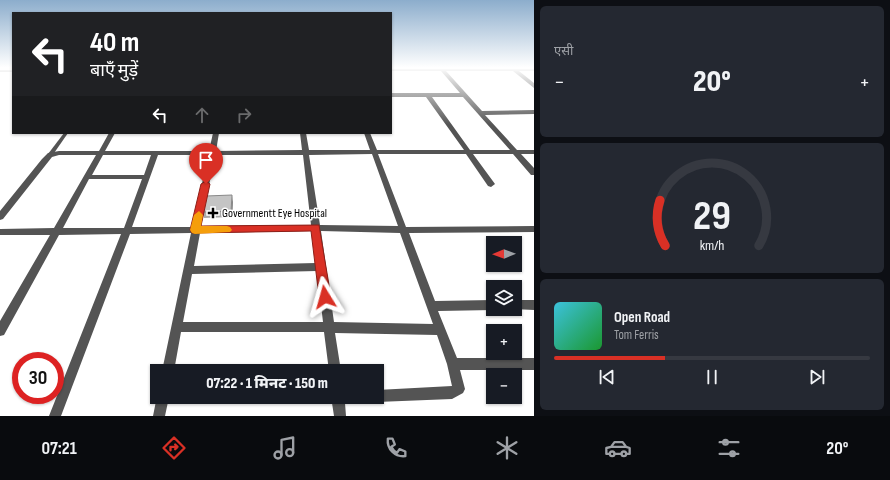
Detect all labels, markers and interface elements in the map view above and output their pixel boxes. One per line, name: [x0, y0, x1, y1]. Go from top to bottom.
text: 40 m: [90, 26, 139, 59]
icon: left: [24, 28, 76, 80]
text: एसी: [554, 43, 573, 59]
text: बाएँ मुड़ें: [90, 60, 138, 81]
text: 20°: [693, 64, 731, 100]
text: −: [554, 69, 565, 96]
text: +: [859, 69, 870, 96]
icon: left: [149, 104, 171, 126]
icon: ahead: [191, 104, 213, 126]
icon: right: [233, 104, 255, 126]
pin: [189, 143, 223, 184]
icon: arrive: [195, 149, 217, 171]
text: 29: [693, 192, 731, 241]
place label: Governmentt Eye Hospital: [222, 206, 327, 221]
marker: Governmentt Eye Hospital: [207, 207, 219, 219]
north arrow: [486, 236, 522, 272]
map controls: [486, 236, 522, 404]
text: km/h: [700, 237, 724, 254]
position arrow: [304, 276, 346, 318]
button: layers: [486, 280, 522, 316]
text: Open Road: [614, 308, 670, 327]
button: +: [486, 324, 522, 360]
text: Tom Ferris: [614, 327, 659, 343]
speed limit sign: 30: [12, 352, 64, 404]
icon: previous: [596, 366, 618, 388]
icon: pause: [701, 366, 723, 388]
icon: next: [806, 366, 828, 388]
button: −: [486, 368, 522, 404]
text: 07:22 · 1 मिनट · 150 m: [206, 374, 328, 393]
icon: directions: [160, 434, 188, 462]
icon: music: [271, 434, 299, 462]
icon: phone: [382, 434, 410, 462]
icon: climate: [493, 434, 521, 462]
icon: car: [604, 434, 632, 462]
icon: filters: [715, 434, 743, 462]
text: 07:21: [42, 438, 77, 459]
text: 20°: [826, 438, 848, 459]

